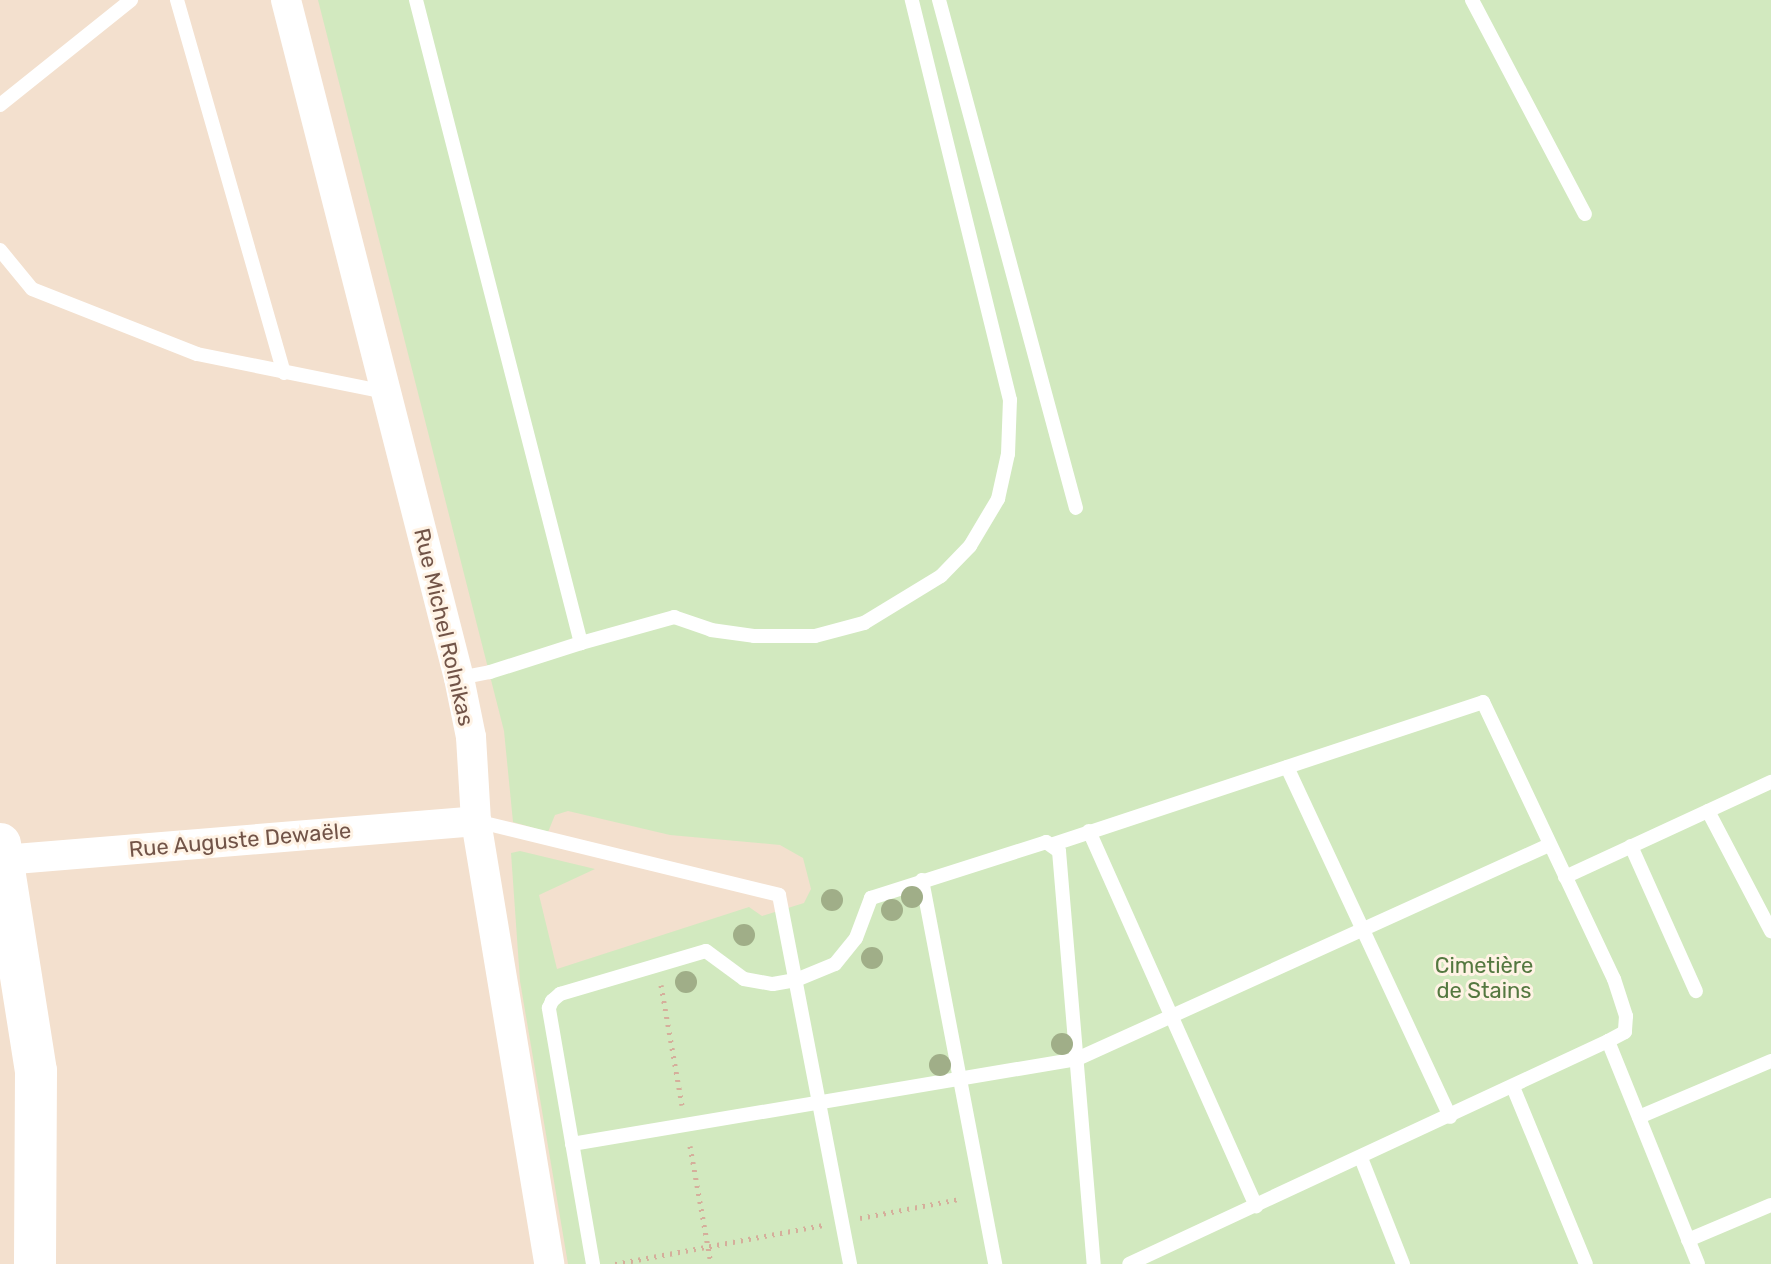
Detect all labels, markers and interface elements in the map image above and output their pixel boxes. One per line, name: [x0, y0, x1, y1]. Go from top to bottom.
street label: Rue Michel Rolnikas: [408, 526, 480, 728]
street label: Rue Auguste Dewaële: [127, 817, 353, 863]
park label: Cimetière de Stains: [1435, 952, 1533, 1004]

